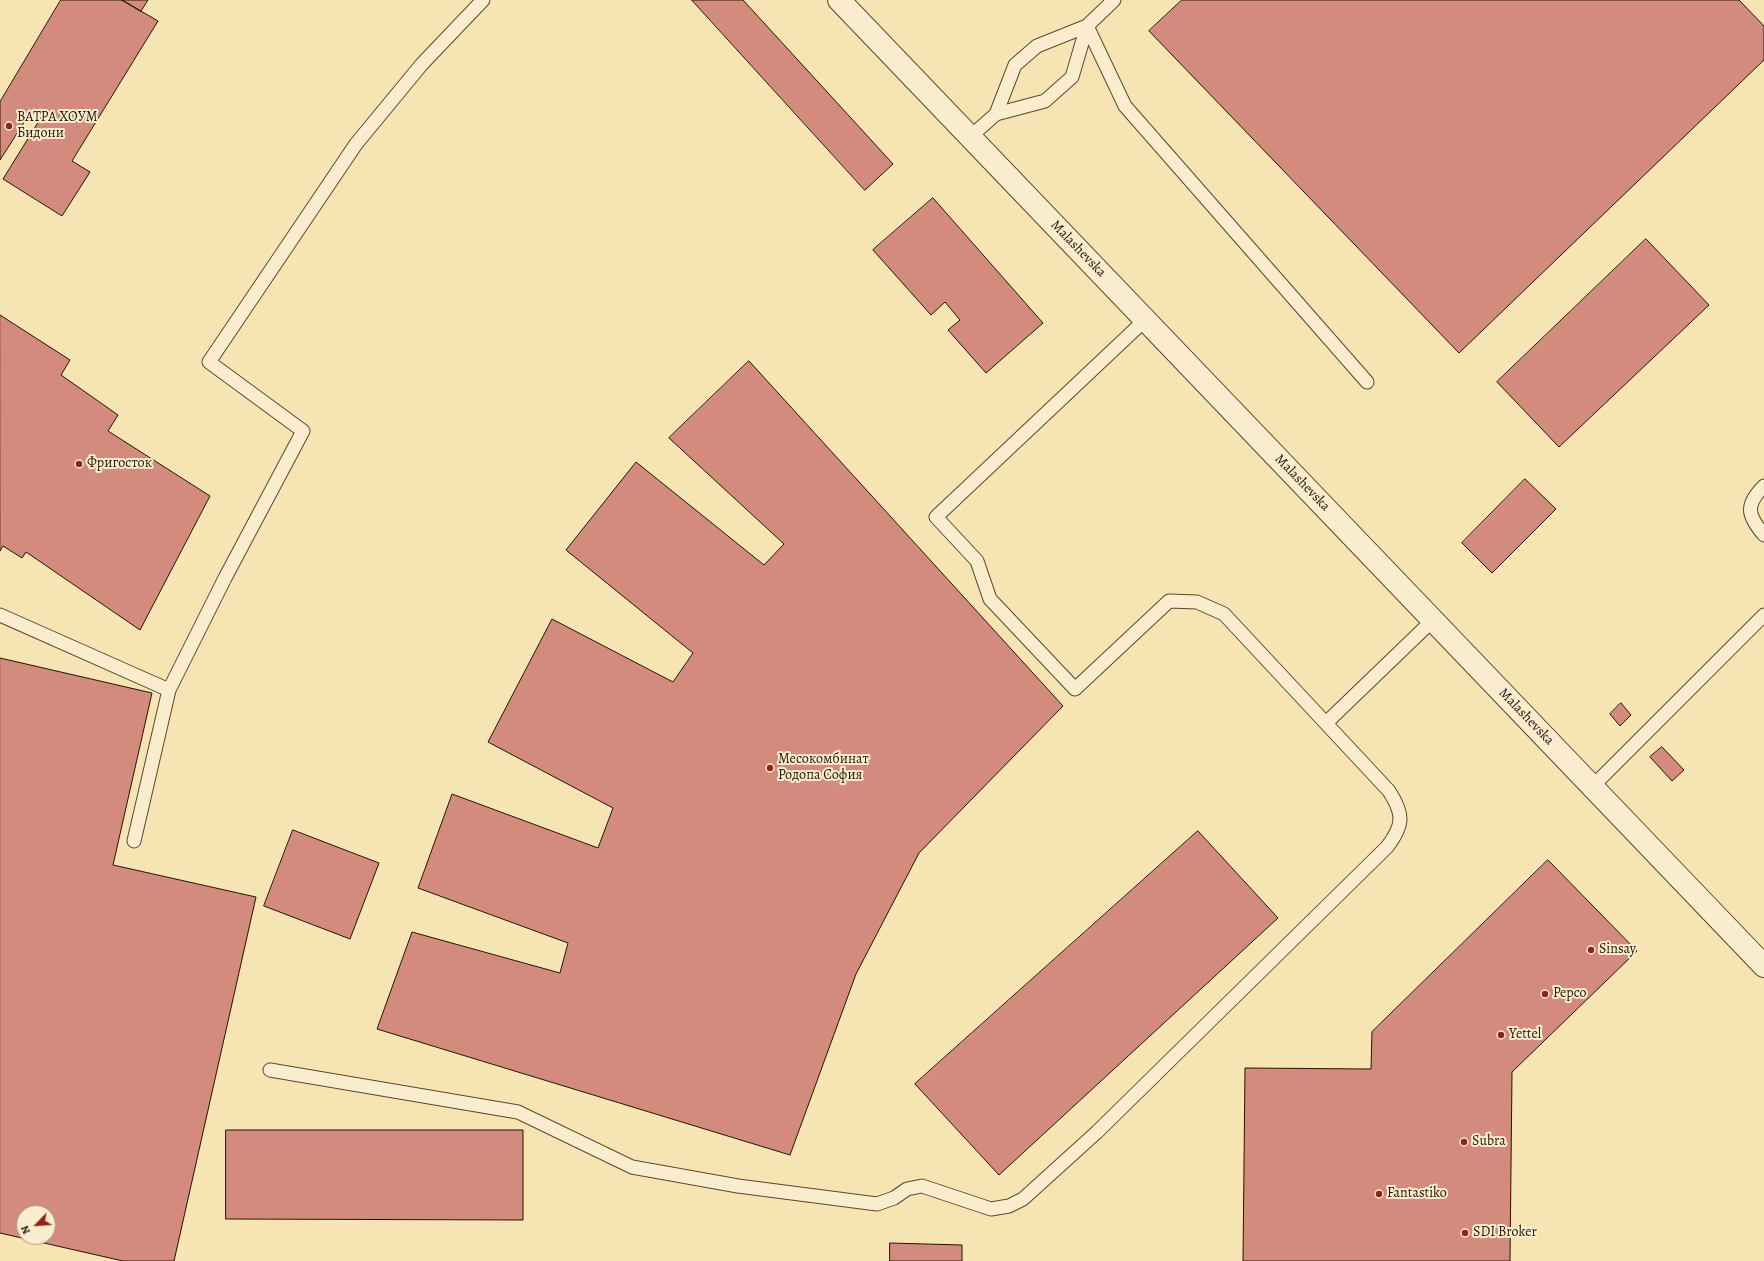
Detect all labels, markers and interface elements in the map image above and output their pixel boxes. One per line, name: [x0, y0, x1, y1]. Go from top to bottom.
place label: ВАТРА ХОУМ Бидони: [17, 110, 98, 142]
marker: ВАТРА ХОУМ Бидони: [4, 121, 14, 131]
street label: Malashevska: [1047, 217, 1109, 281]
street label: Malashevska: [1271, 451, 1333, 515]
place label: Фригосток: [87, 456, 152, 472]
marker: Фригосток: [74, 459, 84, 469]
street label: Malashevska: [1495, 685, 1557, 749]
place label: Месокомбинат Родопа София: [778, 752, 869, 784]
marker: Месокомбинат Родопа София: [765, 763, 775, 773]
place label: Sinsay: [1599, 942, 1636, 958]
marker: Sinsay: [1586, 945, 1596, 955]
place label: Pepco: [1553, 986, 1586, 1002]
marker: Pepco: [1540, 989, 1550, 999]
place label: Yettel: [1509, 1027, 1541, 1043]
marker: Yettel: [1496, 1030, 1506, 1040]
place label: Subra: [1472, 1134, 1506, 1150]
marker: Subra: [1459, 1137, 1469, 1147]
place label: Fantastiko: [1387, 1186, 1447, 1202]
marker: Fantastiko: [1374, 1189, 1384, 1199]
north arrow: [16, 1205, 56, 1245]
text: N: [17, 1223, 34, 1237]
place label: SDI Broker: [1473, 1225, 1537, 1241]
marker: SDI Broker: [1460, 1228, 1470, 1238]

